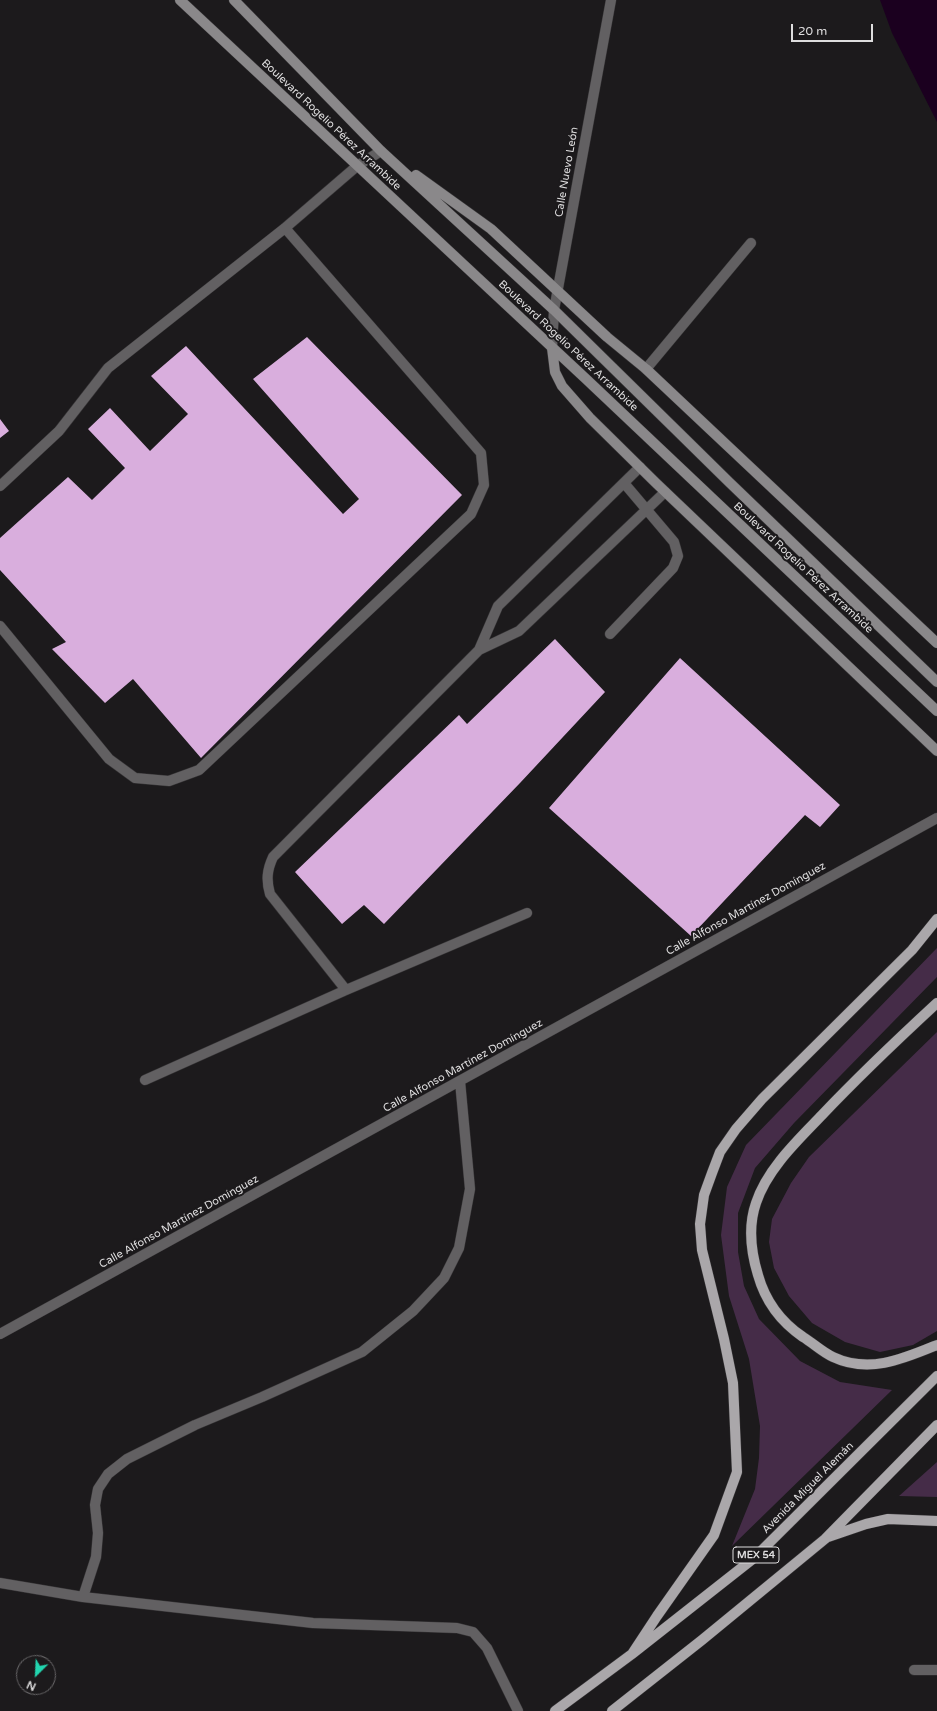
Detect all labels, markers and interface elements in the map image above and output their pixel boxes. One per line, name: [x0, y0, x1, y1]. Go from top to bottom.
scale bar: [793, 16, 875, 42]
text: 20 m: [798, 24, 827, 38]
street label: Boulevard Rogelio Pérez Arrambide: [258, 57, 404, 193]
street label: Calle Nuevo León: [553, 126, 581, 218]
street label: Boulevard Rogelio Pérez Arrambide: [495, 278, 641, 414]
street label: Boulevard Rogelio Pérez Arrambide: [730, 500, 876, 636]
street label: Calle Alfonso Martínez Domínguez: [664, 860, 828, 958]
street label: Calle Alfonso Martínez Domínguez: [381, 1017, 545, 1115]
street label: Calle Alfonso Martínez Domínguez: [97, 1173, 261, 1271]
street label: Avenida Miguel Alemán: [759, 1439, 857, 1537]
road number: MEX 54: [733, 1547, 779, 1563]
north arrow: [16, 1655, 56, 1695]
text: N: [25, 1678, 38, 1693]

